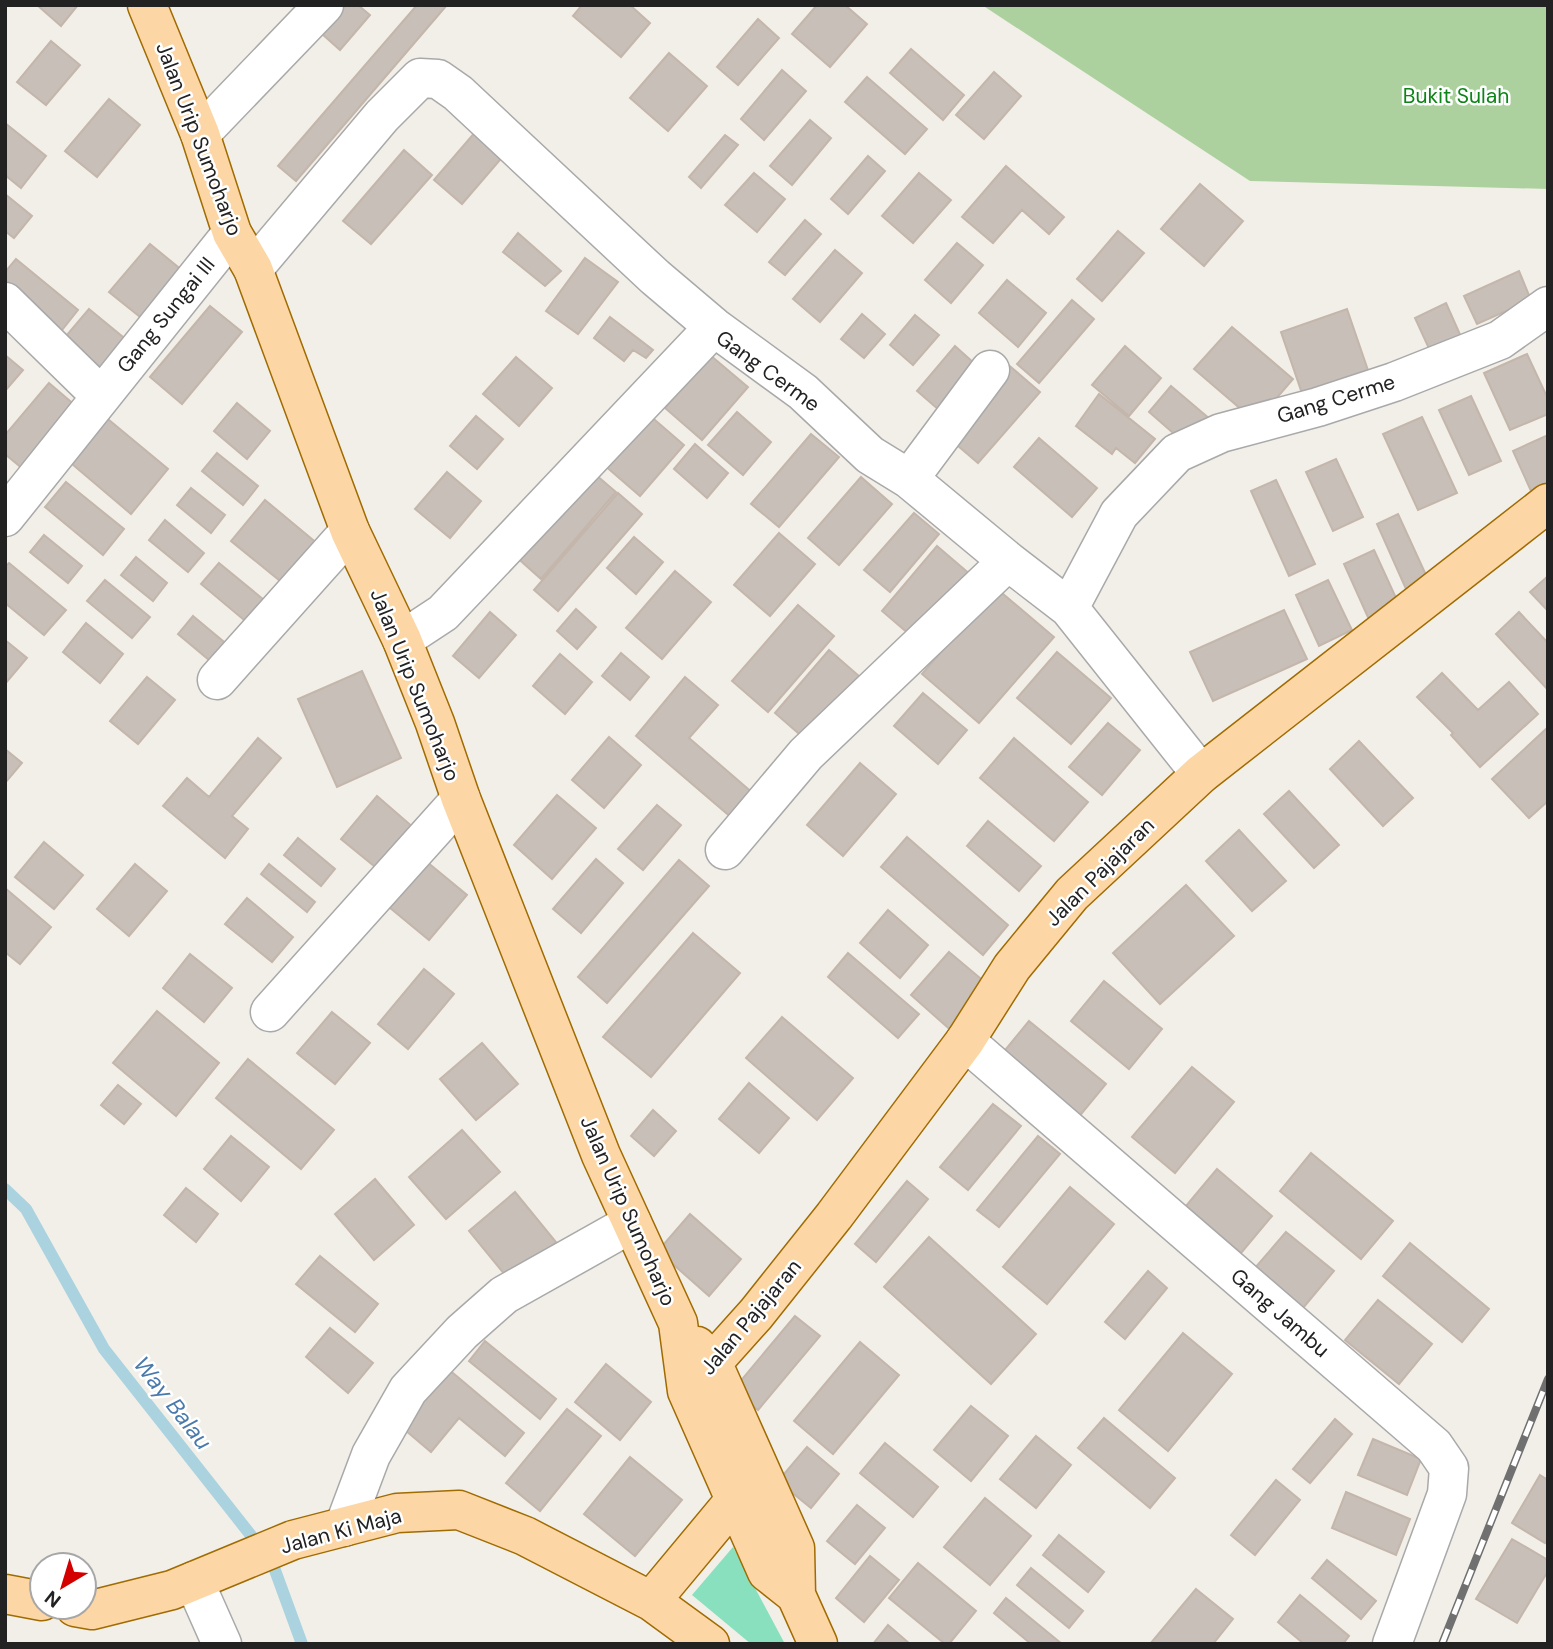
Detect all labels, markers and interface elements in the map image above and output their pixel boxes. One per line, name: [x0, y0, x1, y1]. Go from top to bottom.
street label: Jalan Urip Sumoharjo: [149, 38, 249, 240]
park label: Bukit Sulah: [1403, 82, 1509, 110]
street label: Gang Sungai III: [111, 251, 221, 379]
street label: Gang Cerme: [710, 324, 826, 418]
street label: Gang Cerme: [1274, 368, 1399, 430]
street label: Jalan Urip Sumoharjo: [364, 585, 466, 785]
street label: Jalan Pajajaran: [1039, 811, 1161, 933]
street label: Jalan Urip Sumoharjo: [573, 1112, 683, 1310]
street label: Jalan Pajajaran: [694, 1253, 808, 1381]
street label: Gang Jambu: [1225, 1262, 1335, 1364]
water label: Way Balau: [127, 1350, 219, 1456]
street label: Jalan Ki Maja: [277, 1501, 405, 1561]
north arrow: [28, 1551, 98, 1621]
text: N: [40, 1585, 66, 1613]

